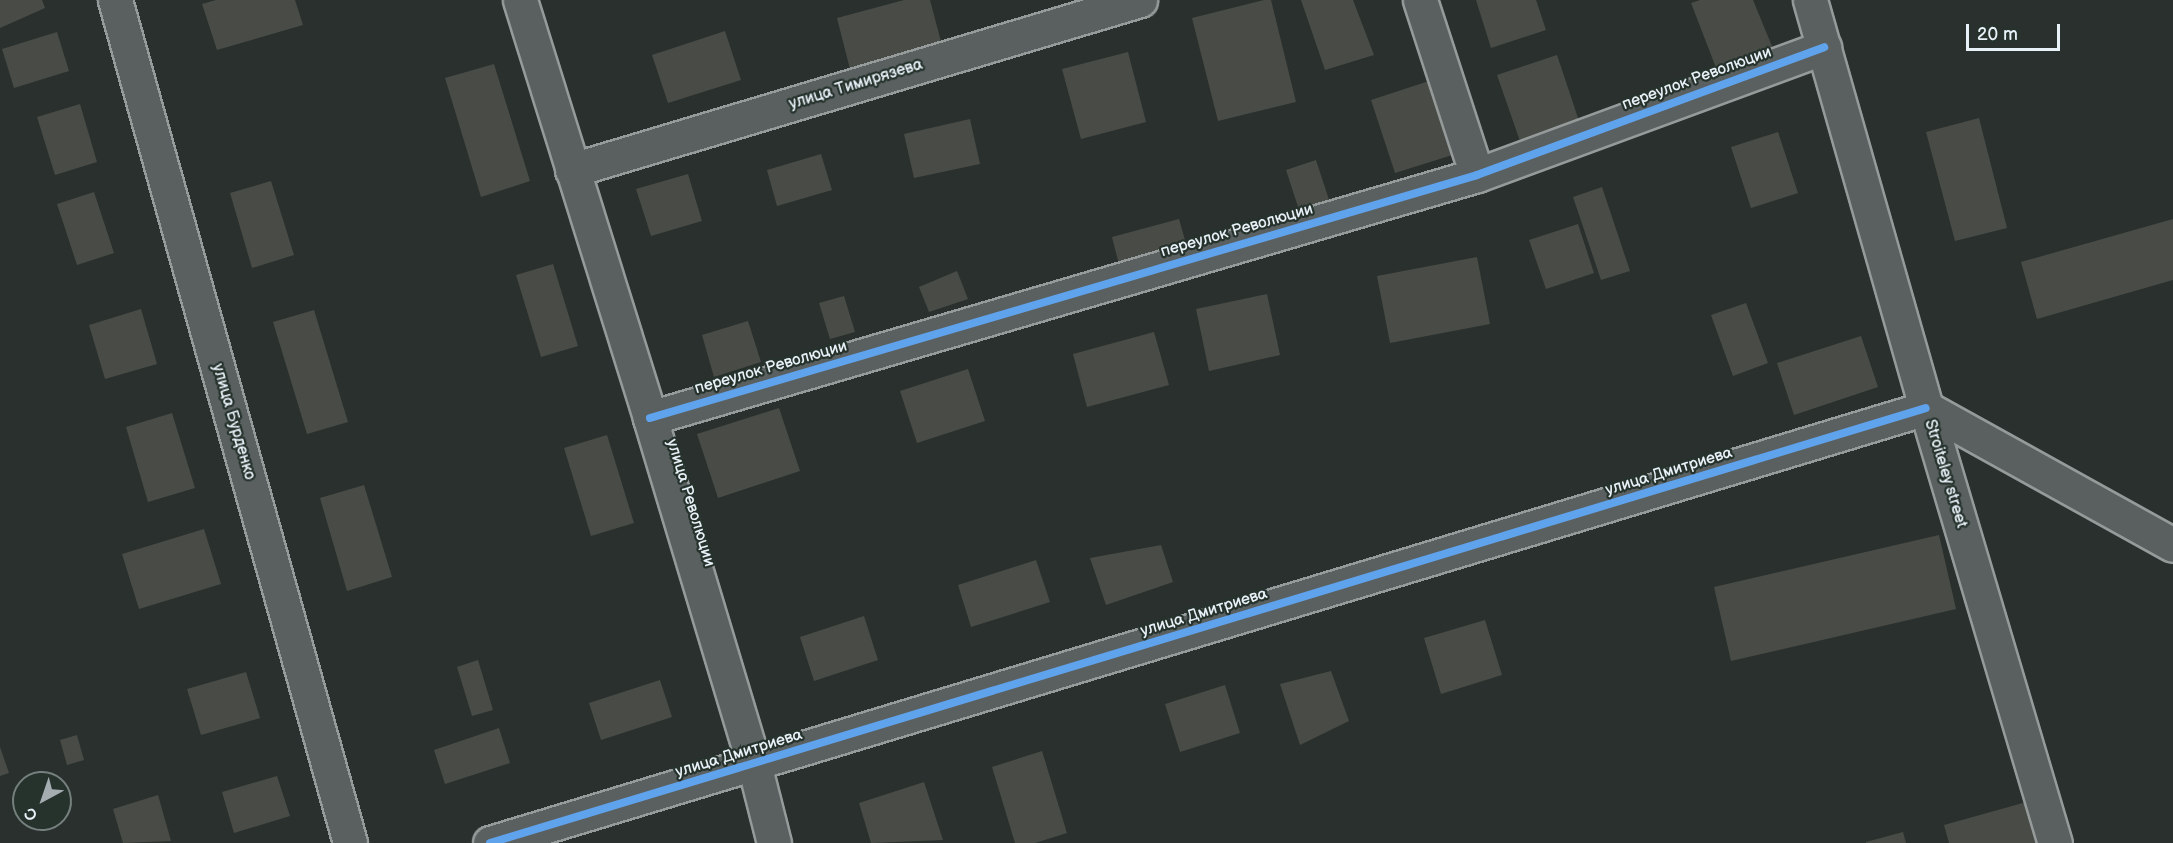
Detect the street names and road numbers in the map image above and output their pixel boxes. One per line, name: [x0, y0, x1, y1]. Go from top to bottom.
street label: переулок Революции: [1620, 43, 1774, 115]
street label: улица Тимирязева: [787, 56, 925, 114]
street label: переулок Революции: [1159, 200, 1315, 262]
street label: переулок Революции: [693, 337, 849, 399]
street label: улица Бурденко: [207, 362, 259, 482]
street label: Stroiteley street: [1919, 417, 1971, 531]
street label: улица Революции: [661, 437, 719, 569]
street label: улица Дмитриева: [1603, 444, 1735, 500]
street label: улица Дмитриева: [1138, 585, 1270, 641]
street label: улица Дмитриева: [673, 726, 805, 782]

